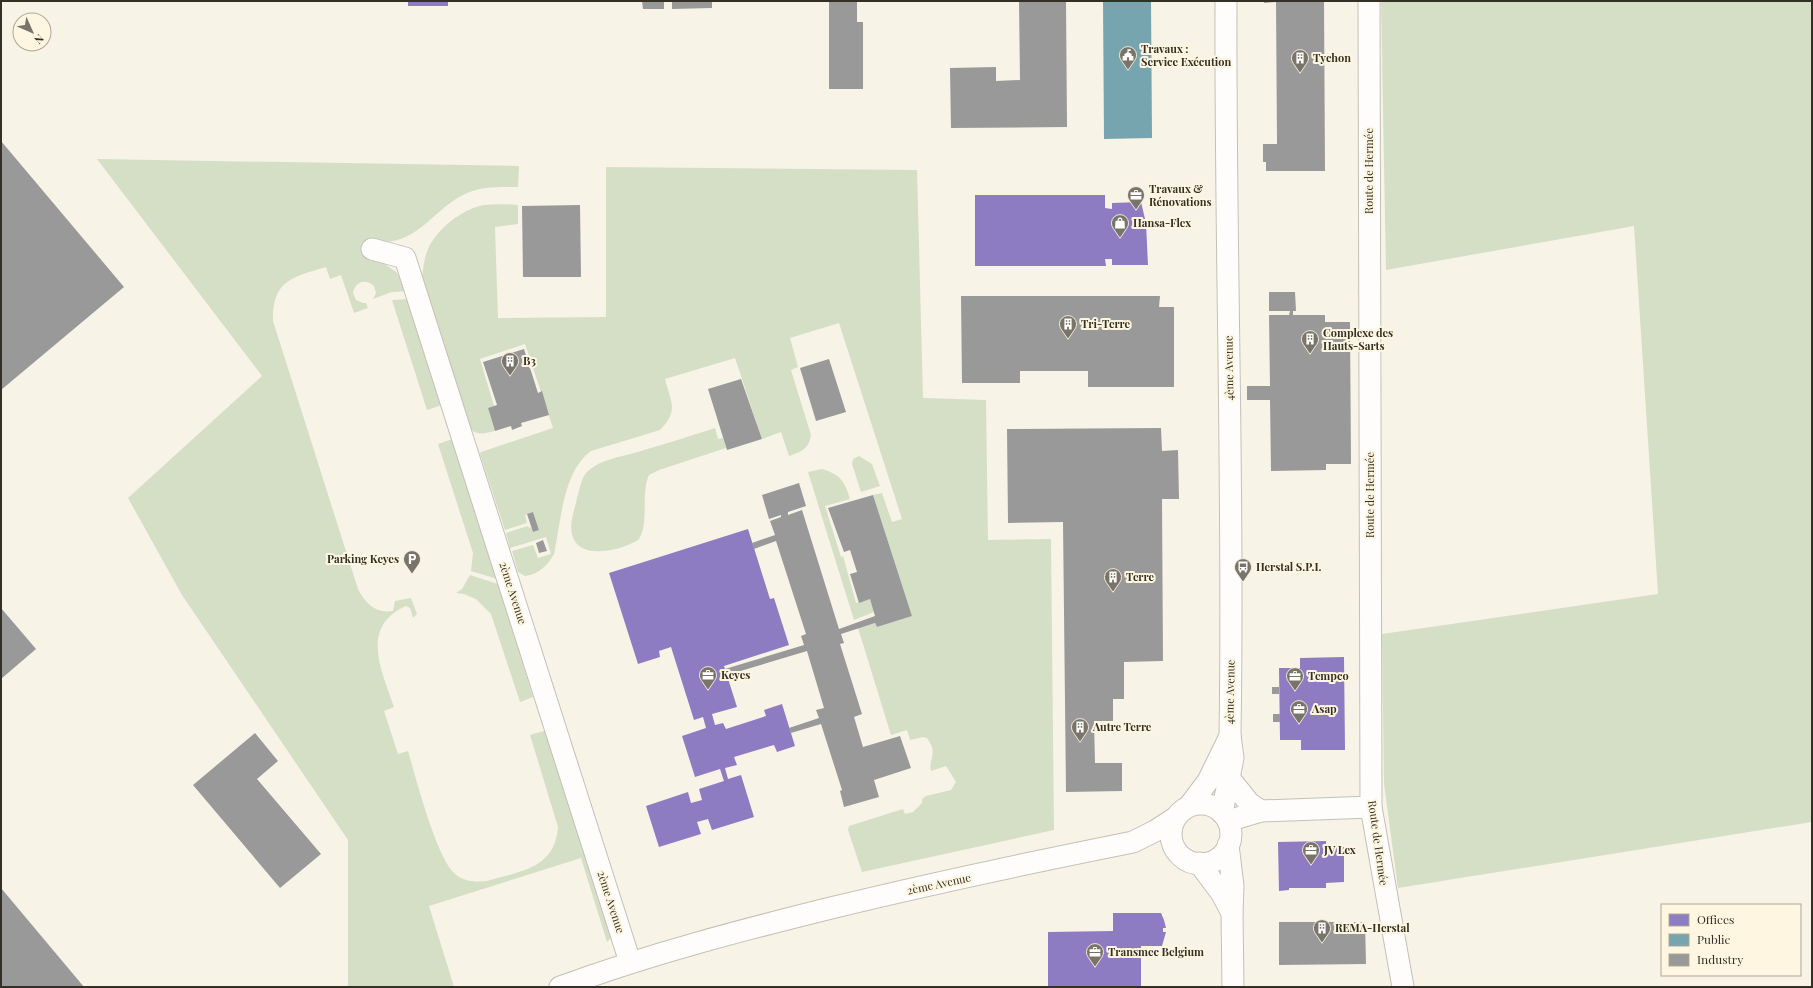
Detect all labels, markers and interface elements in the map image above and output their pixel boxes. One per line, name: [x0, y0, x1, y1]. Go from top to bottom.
north arrow: [12, 12, 52, 52]
text: N: [31, 31, 48, 48]
place label: Travaux : Service Exécution: [1141, 41, 1232, 69]
public building icon: Travaux : Service Exécution: [1118, 45, 1138, 70]
building icon: Tychon: [1290, 48, 1310, 73]
place label: Tychon: [1313, 50, 1351, 65]
street label: Route de Hermée: [1361, 128, 1376, 214]
place label: Travaux & Rénovations: [1149, 181, 1211, 209]
office icon: Travaux & Rénovations: [1126, 185, 1146, 210]
shop icon: Hansa-Flex: [1110, 213, 1130, 238]
place label: Hansa-Flex: [1133, 215, 1191, 230]
building icon: Tri-Terre: [1058, 314, 1078, 339]
place label: Tri-Terre: [1081, 316, 1131, 331]
place label: Complexe des Hauts-Sarts: [1323, 325, 1393, 353]
building icon: Complexe des Hauts-Sarts: [1300, 329, 1320, 354]
street label: 4ème Avenue: [1220, 335, 1237, 401]
building icon: B3: [500, 351, 520, 376]
place label: B3: [523, 353, 536, 368]
street label: Route de Hermée: [1362, 452, 1377, 538]
parking icon: Parking Keyes: [402, 549, 422, 574]
place label: Parking Keyes: [327, 551, 399, 566]
bus stop icon: Herstal S.P.I.: [1233, 557, 1253, 582]
place label: Herstal S.P.I.: [1256, 559, 1322, 574]
street label: 2ème Avenue: [496, 560, 531, 626]
building icon: Terre: [1103, 567, 1123, 592]
place label: Terre: [1126, 569, 1154, 584]
street label: 4ème Avenue: [1221, 659, 1238, 725]
office icon: Keyes: [698, 665, 718, 690]
office icon: Tempco: [1285, 666, 1305, 691]
place label: Keyes: [721, 667, 750, 682]
place label: Tempco: [1308, 668, 1349, 683]
office icon: Asap: [1289, 699, 1309, 724]
place label: Asap: [1311, 701, 1337, 716]
building icon: Autre Terre: [1070, 717, 1090, 742]
place label: Autre Terre: [1092, 719, 1152, 734]
street label: Route de Hermée: [1365, 799, 1392, 887]
office icon: JV Lex: [1301, 840, 1321, 865]
place label: JV Lex: [1323, 842, 1356, 857]
street label: 2ème Avenue: [594, 869, 629, 935]
street label: 2ème Avenue: [906, 869, 973, 898]
legend: [1661, 904, 1801, 976]
text: Offices: [1697, 911, 1734, 927]
building icon: REMA-Herstal: [1312, 918, 1332, 943]
place label: REMA-Herstal: [1335, 920, 1410, 935]
text: Public: [1697, 931, 1731, 947]
office icon: Transmec Belgium: [1085, 942, 1105, 967]
place label: Transmec Belgium: [1108, 944, 1204, 959]
text: Industry: [1697, 951, 1743, 967]

